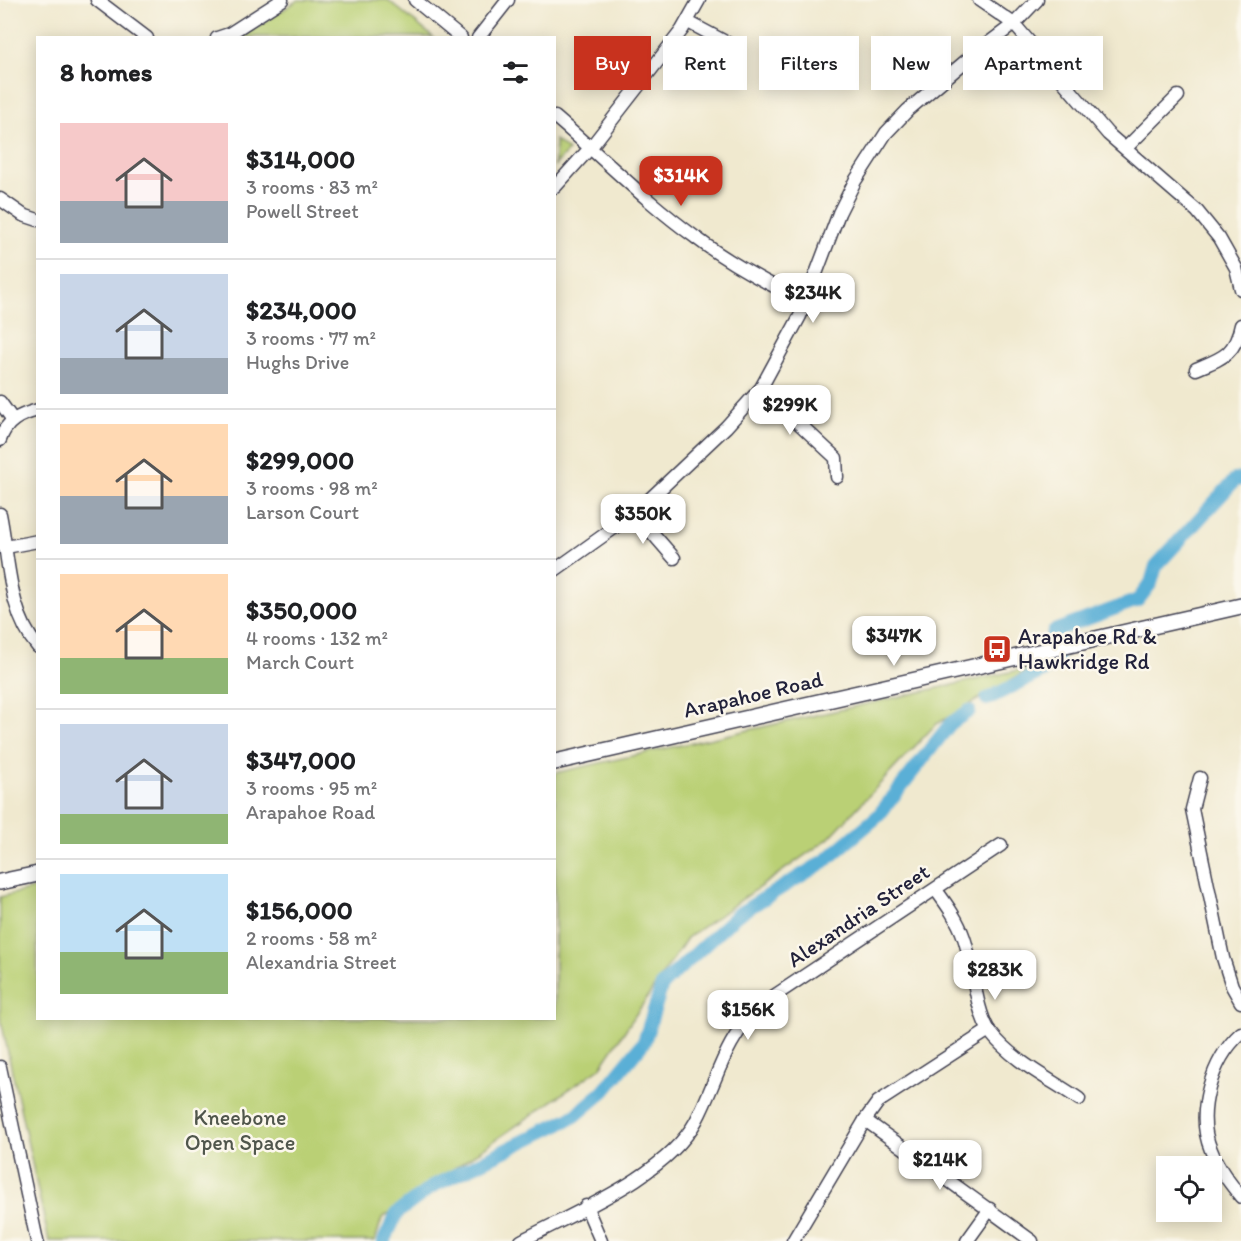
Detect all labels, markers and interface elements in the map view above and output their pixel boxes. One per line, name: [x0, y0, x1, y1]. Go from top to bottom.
chip: Buy: [574, 36, 651, 90]
chip: Rent: [663, 36, 747, 90]
chip: Filters: [759, 36, 859, 90]
chip: New: [871, 36, 951, 90]
chip: Apartment: [963, 36, 1103, 90]
text: 8 homes: [60, 56, 152, 88]
icon: filters: [499, 56, 532, 89]
text: $314,000: [246, 143, 355, 175]
icon: home: [108, 147, 180, 219]
pin: $314K: [639, 156, 723, 207]
text: $314K: [653, 163, 709, 187]
text: 3 rooms · 83 m²: [246, 175, 378, 199]
text: Powell Street: [246, 199, 359, 223]
pin: $234K: [771, 273, 855, 324]
text: $234K: [785, 280, 841, 304]
text: $234,000: [246, 294, 357, 326]
icon: home: [108, 298, 180, 370]
text: 3 rooms · 77 m²: [246, 326, 376, 350]
text: Hughs Drive: [246, 350, 349, 374]
pin: $299K: [748, 385, 832, 436]
text: $299K: [763, 392, 817, 416]
text: $299,000: [246, 444, 354, 476]
icon: home: [108, 448, 180, 520]
text: 3 rooms · 98 m²: [246, 476, 378, 500]
pin: $350K: [601, 494, 685, 545]
text: Larson Court: [246, 500, 359, 524]
text: $350K: [615, 501, 671, 525]
text: $350,000: [246, 594, 357, 626]
icon: home: [108, 598, 180, 670]
pin: $347K: [852, 616, 936, 667]
text: $347K: [866, 623, 922, 647]
place label: Arapahoe Rd & Hawkridge Rd: [1018, 623, 1157, 675]
text: 4 rooms · 132 m²: [246, 626, 388, 650]
bus stop icon: Arapahoe Rd & Hawkridge Rd: [981, 633, 1013, 665]
text: March Court: [246, 650, 354, 674]
street label: Arapahoe Road: [681, 665, 825, 724]
text: $347,000: [246, 744, 356, 776]
icon: home: [108, 748, 180, 820]
text: 3 rooms · 95 m²: [246, 776, 377, 800]
text: Arapahoe Road: [246, 800, 375, 824]
street label: Alexandria Street: [782, 858, 934, 973]
text: $156,000: [246, 894, 353, 926]
icon: home: [108, 898, 180, 970]
text: 2 rooms · 58 m²: [246, 926, 377, 950]
text: Alexandria Street: [246, 950, 397, 974]
pin: $283K: [953, 950, 1037, 1001]
text: $283K: [967, 957, 1023, 981]
pin: $156K: [706, 990, 790, 1041]
text: $156K: [721, 997, 775, 1021]
park label: Kneebone Open Space: [185, 1104, 295, 1156]
pin: $214K: [898, 1140, 982, 1191]
text: $214K: [913, 1147, 967, 1171]
map controls: [1156, 1156, 1222, 1222]
button: locate: [1156, 1156, 1222, 1222]

